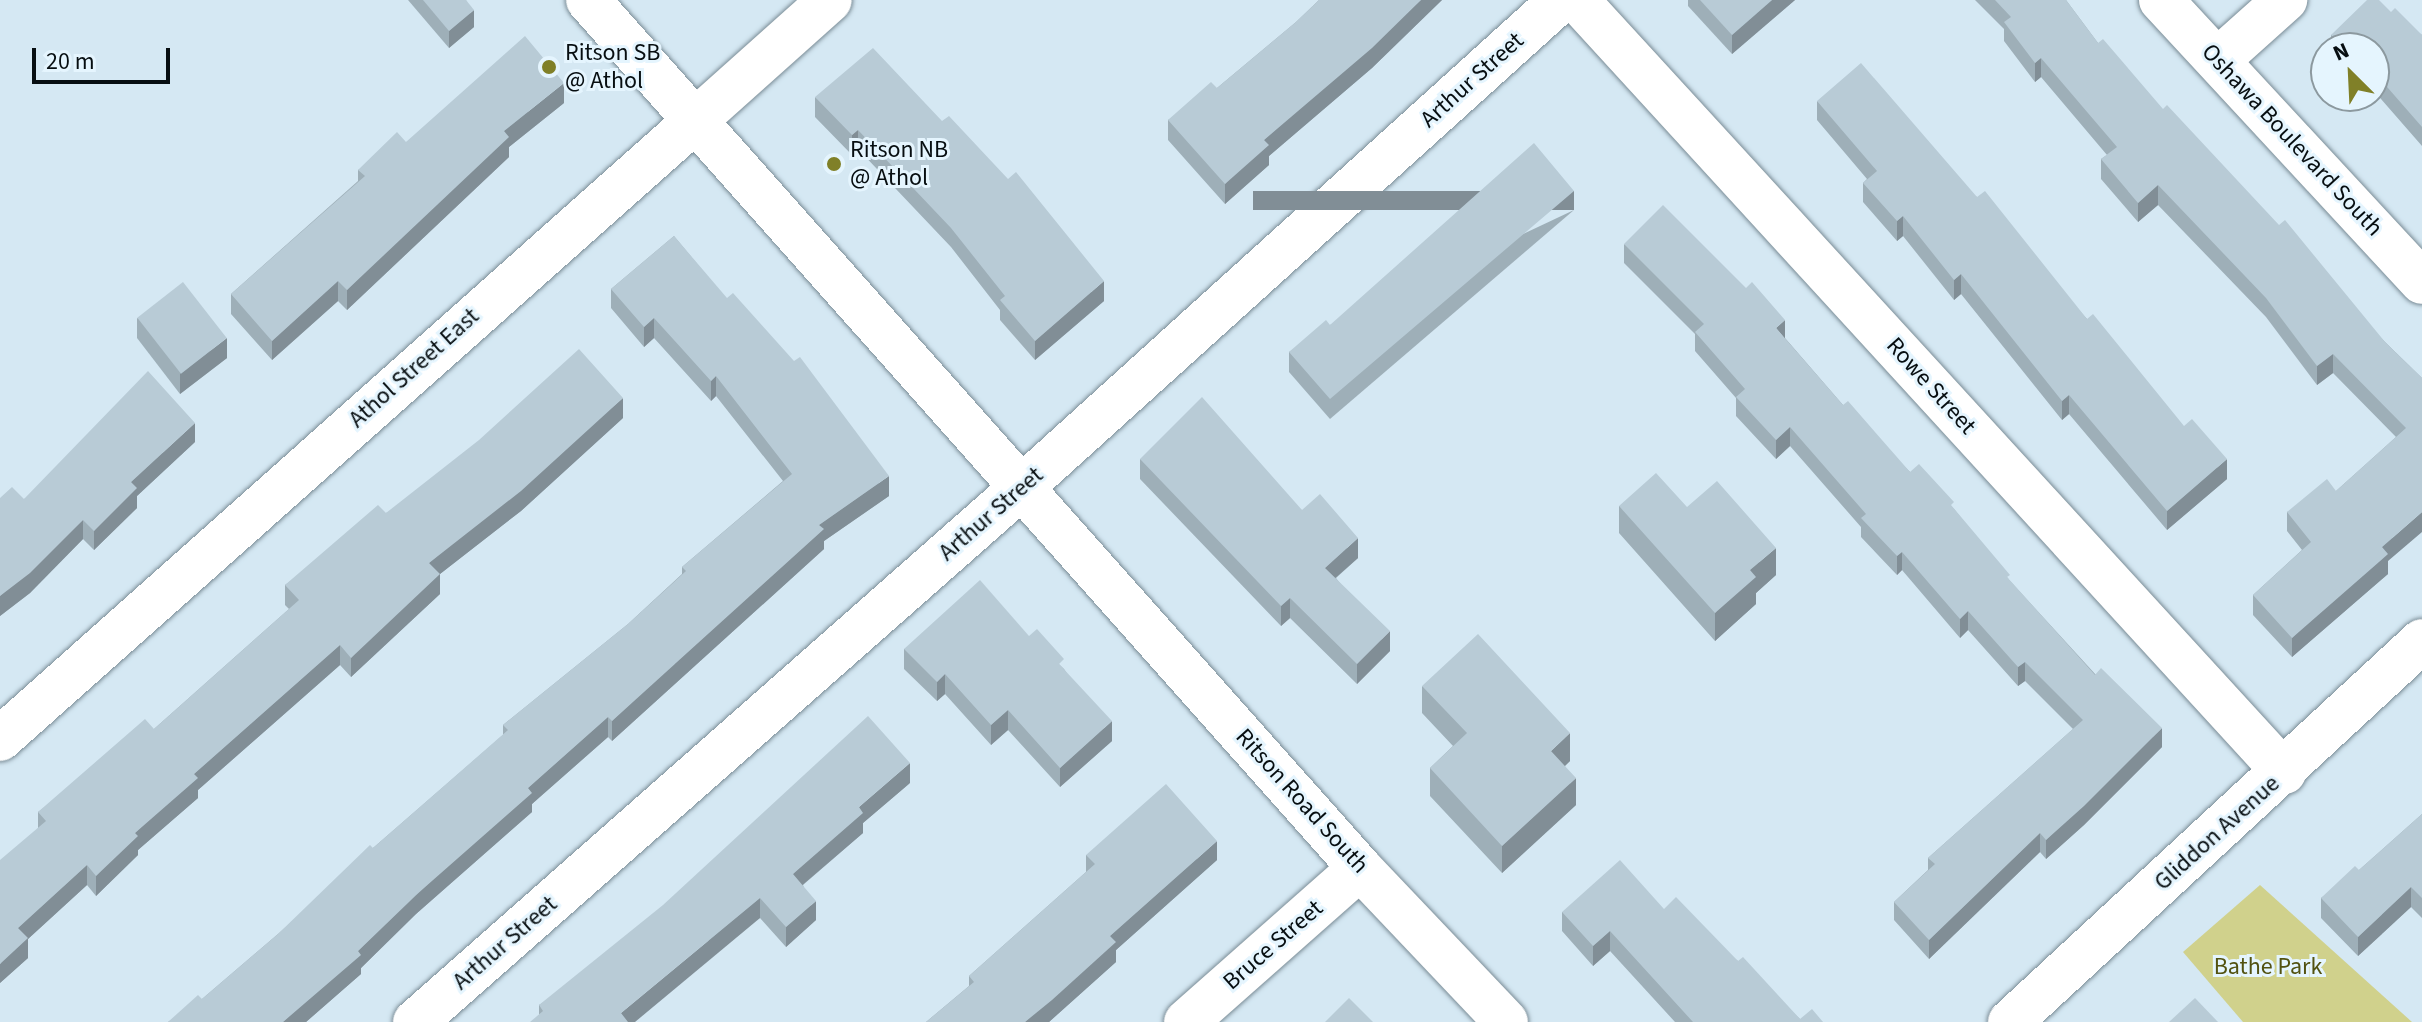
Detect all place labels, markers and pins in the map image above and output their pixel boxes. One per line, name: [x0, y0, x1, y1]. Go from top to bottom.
place label: Ritson SB @ Athol: [565, 39, 660, 95]
marker: Ritson SB @ Athol: [540, 58, 558, 76]
place label: Ritson NB @ Athol: [850, 136, 948, 192]
marker: Ritson NB @ Athol: [825, 155, 843, 173]

